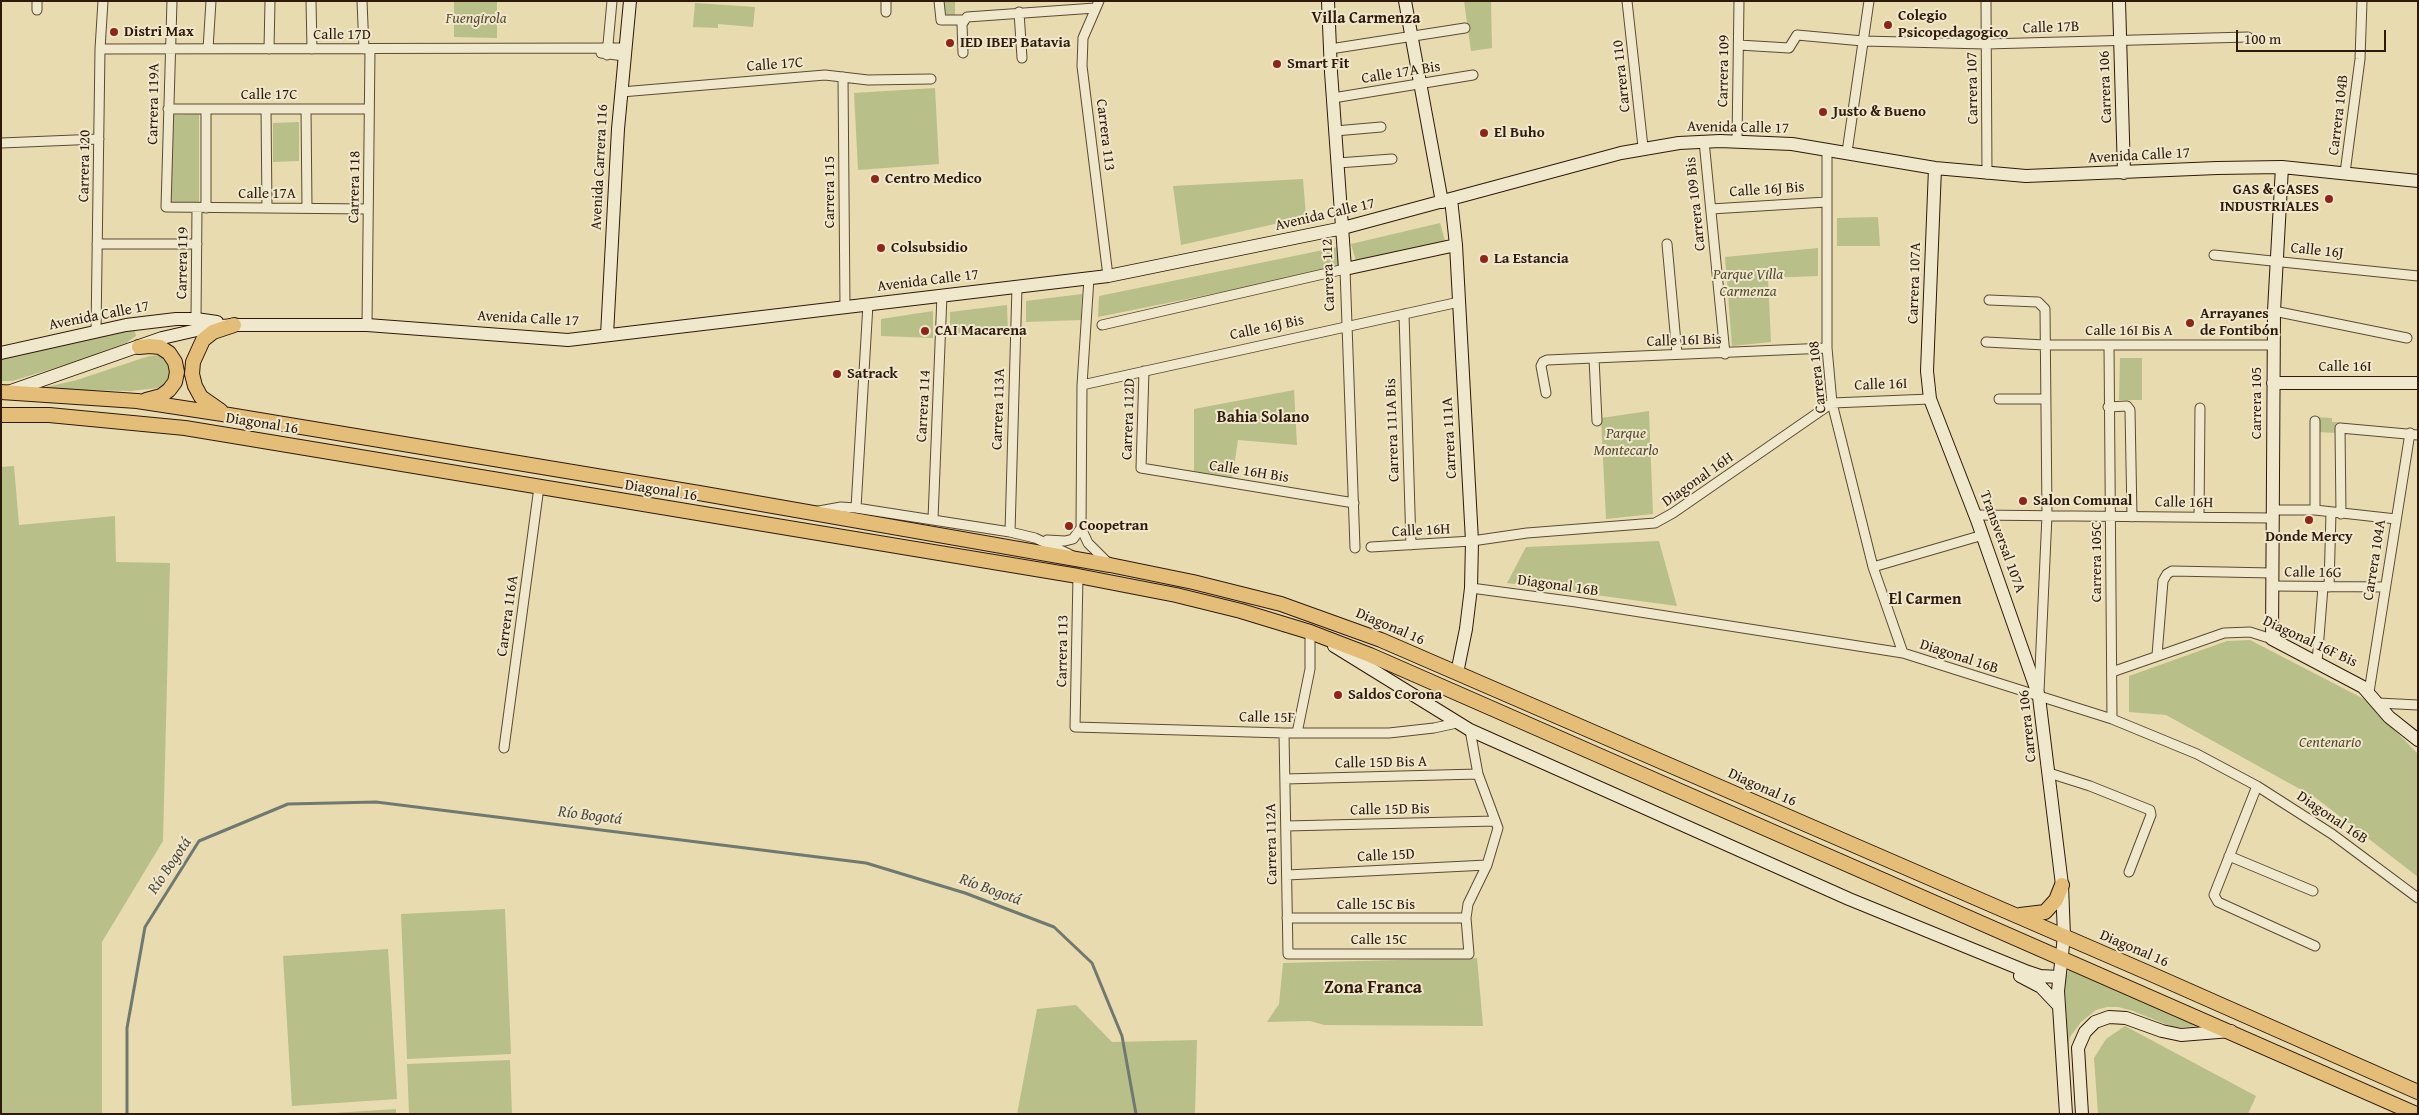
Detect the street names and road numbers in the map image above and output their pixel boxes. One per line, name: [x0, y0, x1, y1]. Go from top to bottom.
street label: Calle 17B: [2022, 18, 2080, 38]
street label: Calle 17D: [313, 26, 371, 44]
street label: Carrera 109: [1714, 35, 1734, 107]
street label: Carrera 110: [1609, 39, 1635, 113]
street label: Carrera 106: [2096, 50, 2116, 124]
street label: Carrera 107: [1963, 52, 1983, 124]
street label: Calle 17C: [746, 54, 804, 76]
street label: Calle 17A Bis: [1360, 58, 1442, 88]
street label: Carrera 119A: [144, 63, 164, 145]
street label: Carrera 104B: [2325, 74, 2353, 156]
street label: Calle 17C: [241, 86, 297, 104]
street label: Carrera 113: [1092, 98, 1118, 172]
street label: Avenida Carrera 116: [588, 104, 612, 230]
street label: Avenida Calle 17: [1687, 118, 1789, 138]
street label: Carrera 120: [75, 130, 95, 202]
street label: Avenida Calle 17: [2088, 144, 2190, 168]
street label: Carrera 118: [345, 151, 365, 223]
street label: Carrera 115: [821, 156, 839, 228]
street label: Carrera 109 Bis: [1682, 156, 1710, 252]
street label: Calle 16J Bis: [1729, 178, 1805, 202]
street label: Calle 17A: [238, 185, 296, 203]
street label: Avenida Calle 17: [1273, 195, 1377, 235]
street label: Carrera 119: [173, 227, 193, 299]
street label: Carrera 112: [1319, 238, 1339, 312]
street label: Calle 16J: [2290, 239, 2344, 263]
street label: Carrera 107A: [1905, 242, 1925, 324]
street label: Avenida Calle 17: [876, 266, 980, 296]
street label: Avenida Calle 17: [47, 297, 151, 335]
street label: Avenida Calle 17: [477, 307, 579, 331]
street label: Calle 16J Bis: [1228, 311, 1306, 345]
street label: Calle 16I Bis A: [2085, 322, 2173, 340]
street label: Calle 16I Bis: [1646, 331, 1722, 351]
street label: Carrera 108: [1805, 340, 1831, 414]
street label: Calle 16I: [2318, 358, 2372, 376]
street label: Carrera 105: [2248, 367, 2266, 439]
street label: Carrera 113A: [989, 368, 1009, 450]
street label: Carrera 114: [913, 369, 935, 443]
street label: Calle 16I: [1854, 375, 1908, 395]
street label: Carrera 112D: [1119, 378, 1139, 460]
street label: Carrera 111A Bis: [1382, 378, 1404, 482]
street label: Carrera 111A: [1439, 397, 1461, 479]
street label: Diagonal 16: [225, 409, 299, 439]
street label: Diagonal 16H: [1659, 449, 1737, 511]
street label: Calle 16H Bis: [1208, 457, 1290, 487]
street label: Diagonal 16: [624, 476, 698, 506]
street label: Transversal 107A: [1975, 488, 2029, 596]
street label: Calle 16H: [2155, 493, 2213, 513]
street label: Carrera 104A: [2360, 518, 2390, 602]
street label: Calle 16H: [1391, 520, 1451, 542]
street label: Carrera 105C: [2088, 522, 2106, 602]
street label: Calle 16G: [2284, 564, 2342, 582]
street label: Diagonal 16B: [1516, 571, 1600, 601]
street label: Carrera 116A: [493, 574, 523, 658]
street label: Diagonal 16: [1353, 604, 1427, 650]
street label: Diagonal 16F Bis: [2260, 612, 2360, 672]
street label: Carrera 113: [1053, 615, 1073, 687]
street label: Diagonal 16B: [1917, 636, 2001, 678]
street label: Carrera 106: [2015, 689, 2041, 763]
street label: Calle 15F: [1239, 709, 1295, 727]
street label: Calle 15D Bis A: [1335, 753, 1427, 773]
street label: Diagonal 16: [1725, 765, 1799, 811]
street label: Diagonal 16B: [2293, 788, 2371, 848]
street label: Calle 15D Bis: [1350, 800, 1430, 820]
street label: Carrera 112A: [1262, 803, 1282, 885]
street label: Calle 15D: [1357, 846, 1415, 866]
street label: Calle 15C Bis: [1337, 896, 1415, 914]
street label: Diagonal 16: [2097, 926, 2171, 972]
street label: Calle 15C: [1351, 931, 1407, 949]

